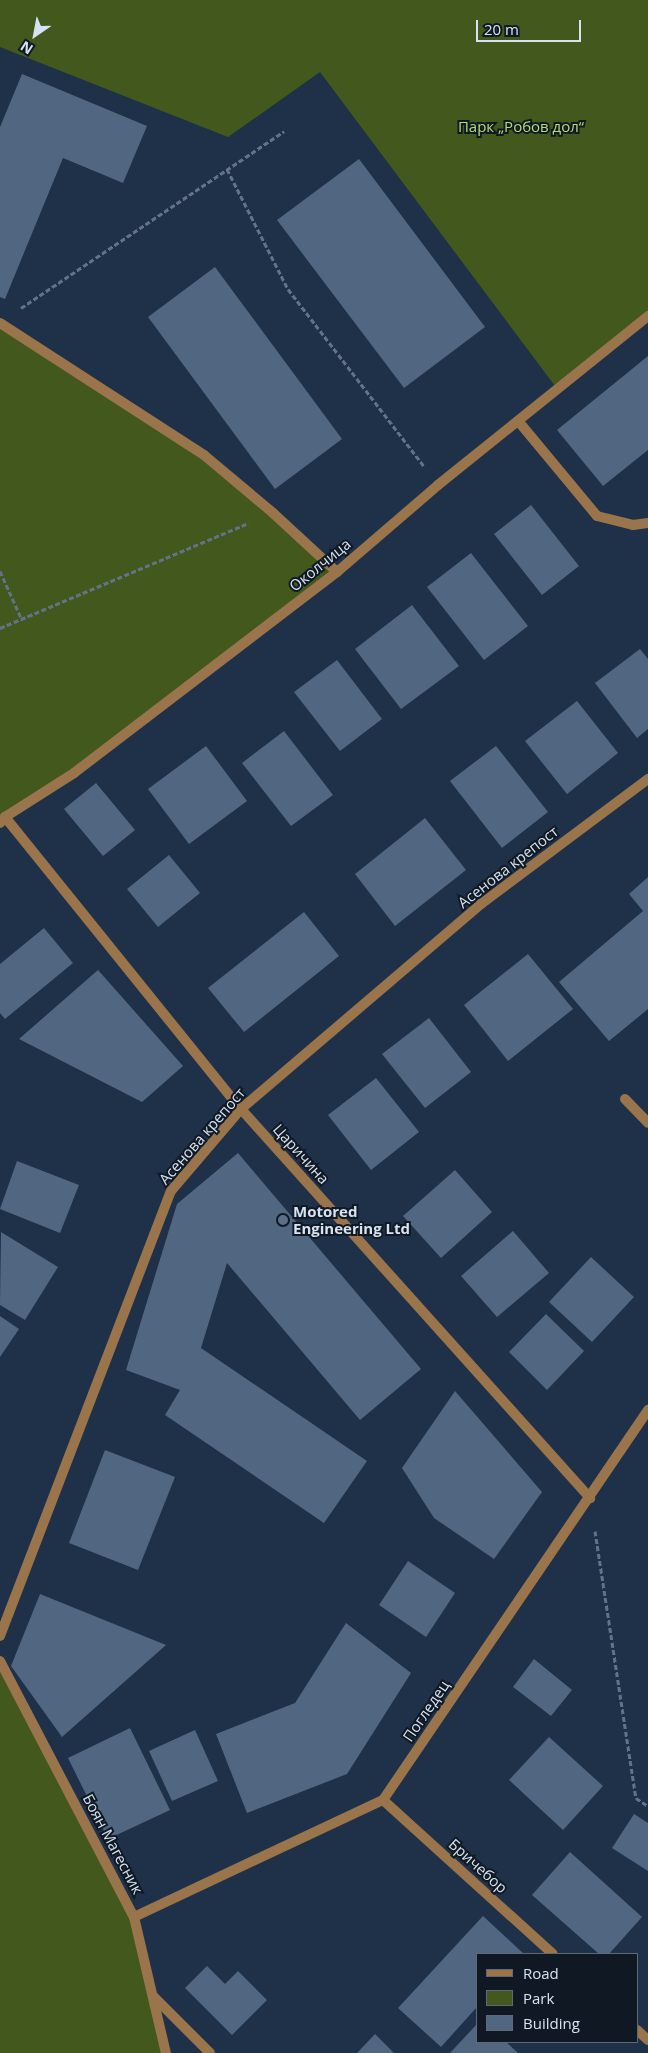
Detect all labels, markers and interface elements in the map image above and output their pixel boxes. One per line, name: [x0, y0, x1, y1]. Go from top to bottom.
north arrow: [10, 10, 60, 60]
scale bar: [478, 10, 583, 42]
text: 20 m: [484, 19, 519, 39]
text: N: [17, 37, 37, 59]
park label: Парк „Робов дол“: [458, 118, 584, 136]
street label: Околчица: [286, 535, 354, 595]
street label: Асенова крепост: [454, 822, 562, 912]
street label: Асенова крепост: [155, 1084, 249, 1188]
street label: Царичина: [269, 1120, 333, 1188]
place label: Motored Engineering Ltd: [293, 1202, 410, 1237]
marker: Motored Engineering Ltd: [277, 1214, 289, 1226]
street label: Погледец: [399, 1677, 453, 1745]
street label: Боян Магесник: [79, 1791, 147, 1897]
street label: Бричебор: [445, 1835, 511, 1897]
legend: [476, 1953, 638, 2043]
text: Road: [523, 1963, 559, 1983]
text: Park: [523, 1988, 554, 2008]
text: Building: [523, 2013, 580, 2033]

